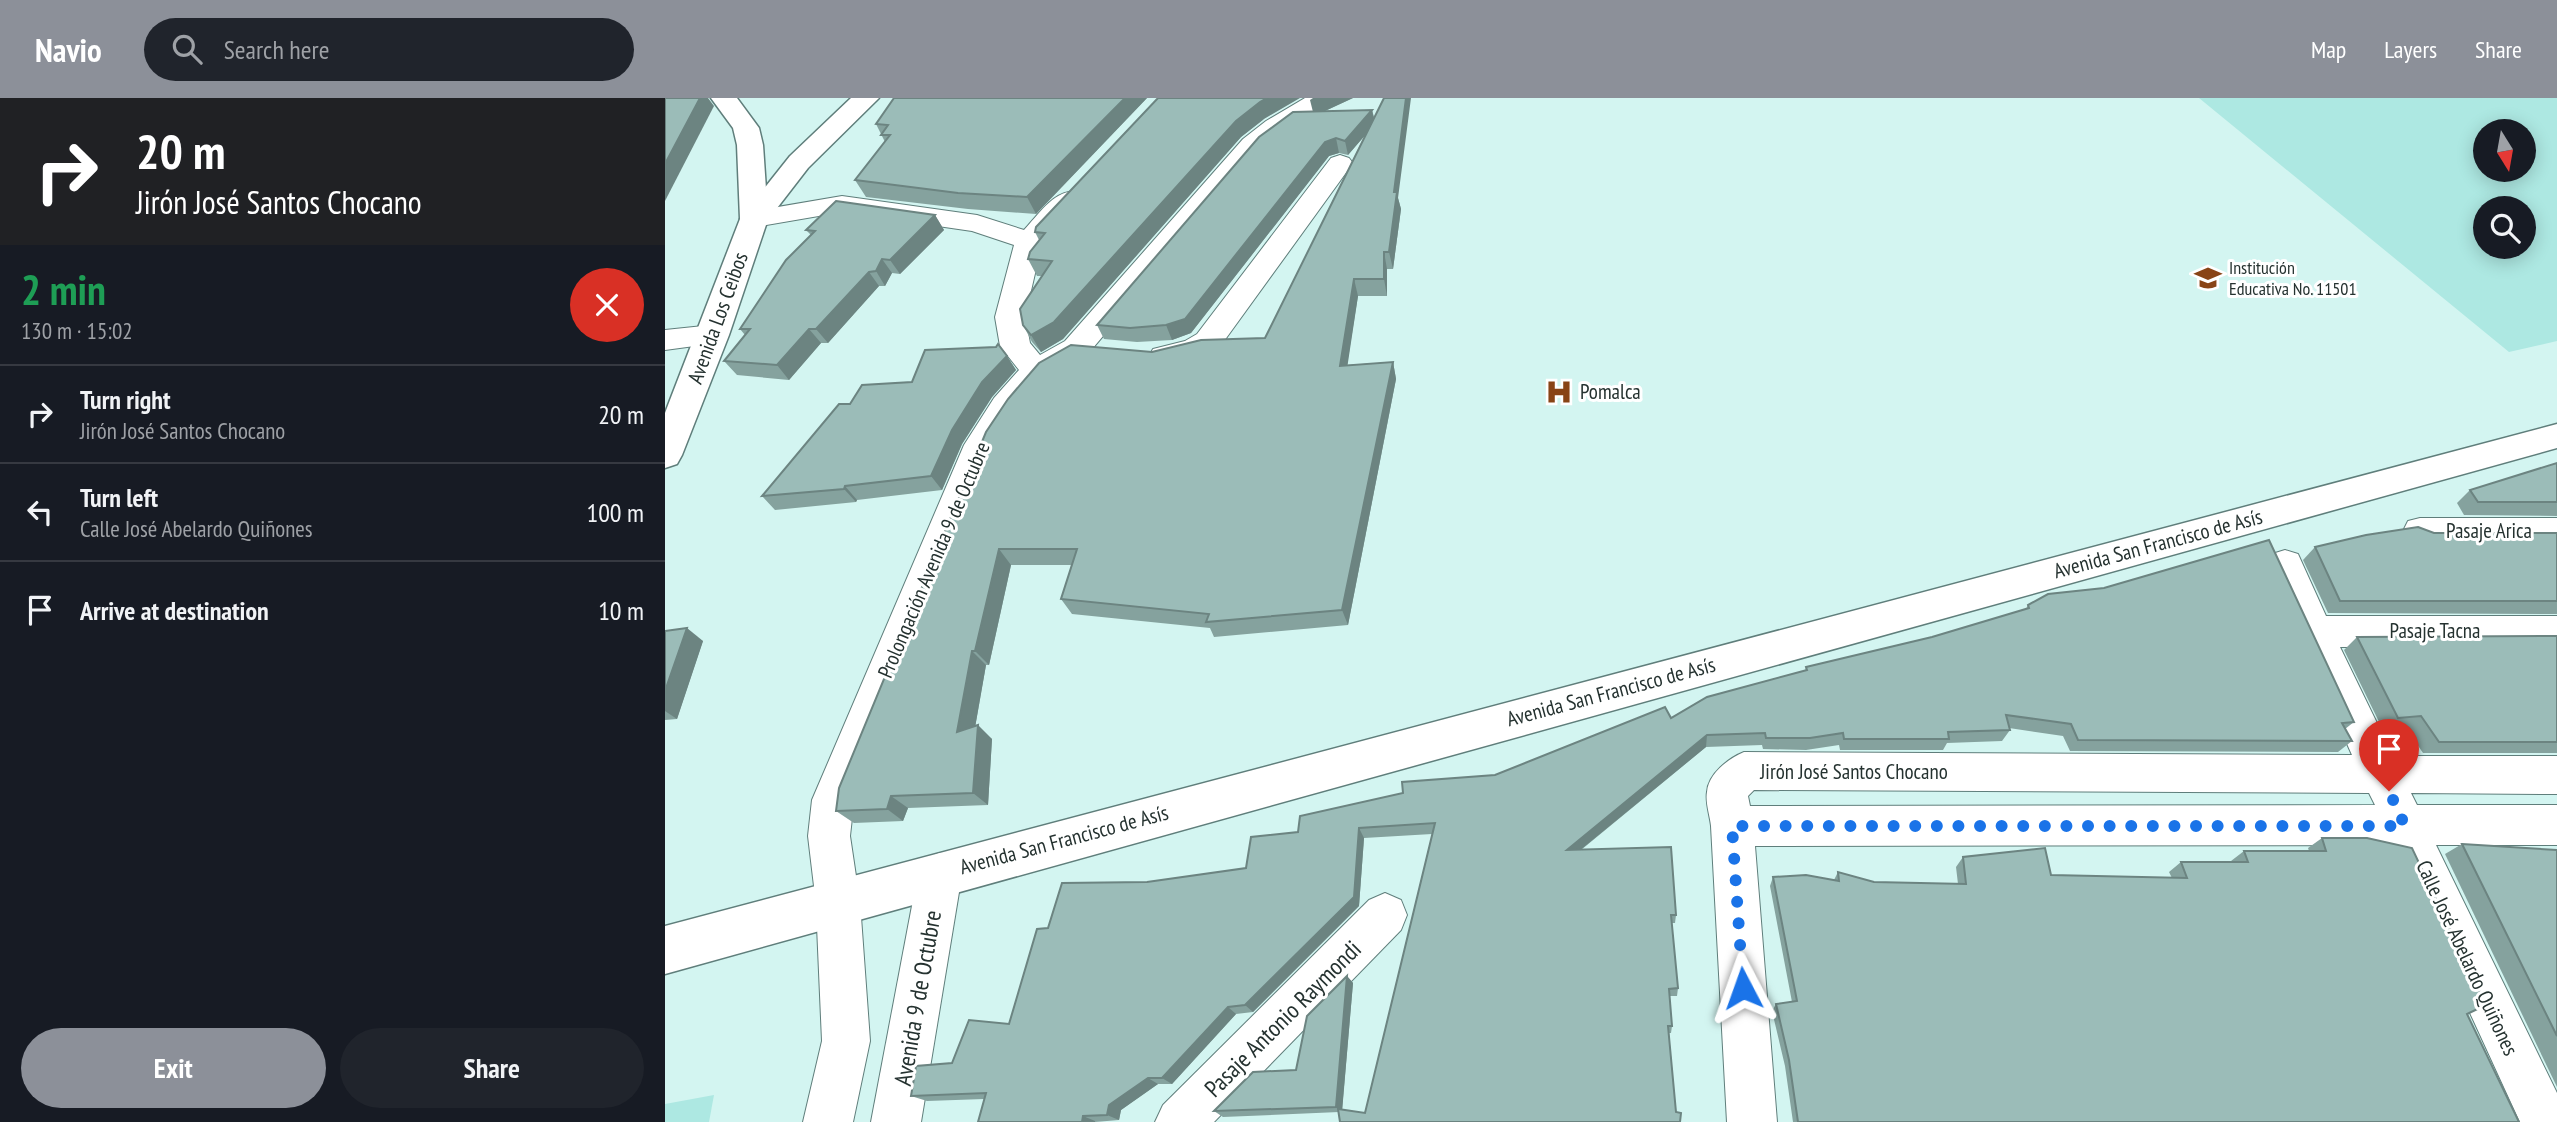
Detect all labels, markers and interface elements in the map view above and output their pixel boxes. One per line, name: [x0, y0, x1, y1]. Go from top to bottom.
search box: [144, 18, 634, 81]
text: Navio: [35, 28, 102, 71]
icon: search: [168, 30, 206, 68]
text: Search here: [224, 33, 329, 66]
text: Map: [2311, 34, 2346, 65]
text: Layers: [2384, 34, 2437, 65]
text: Share: [2475, 34, 2522, 65]
text: 20 m: [136, 119, 225, 183]
north arrow: [2473, 119, 2536, 182]
map controls: [2473, 119, 2536, 259]
icon: right: [21, 126, 112, 217]
text: Jirón José Santos Chocano: [136, 181, 422, 223]
button: search: [2473, 196, 2536, 259]
street label: Avenida Los Ceibos: [681, 248, 754, 387]
place label: Institución Educativa No. 11501: [2229, 256, 2357, 300]
text: 2 min: [21, 262, 106, 317]
school or university icon: Institución Educativa No. 11501: [2193, 263, 2223, 293]
button: close: [570, 268, 644, 342]
text: 130 m · 15:02: [21, 316, 133, 345]
hospital icon: Pomalca: [1544, 377, 1574, 407]
place label: Pomalca: [1580, 378, 1641, 405]
text: Turn right: [80, 383, 171, 416]
icon: right: [21, 395, 59, 433]
text: 20 m: [598, 398, 644, 431]
text: Jirón José Santos Chocano: [80, 416, 285, 445]
street label: Prolongación Avenida 9 de Octubre: [871, 438, 996, 682]
text: Turn left: [80, 481, 158, 514]
icon: left: [21, 493, 59, 531]
text: 100 m: [586, 496, 644, 529]
street label: Avenida San Francisco de Asís: [2051, 503, 2265, 584]
text: Calle José Abelardo Quiñones: [80, 514, 313, 543]
street label: Pasaje Arica: [2446, 517, 2532, 544]
icon: arrive: [21, 591, 59, 629]
text: Arrive at destination: [80, 594, 269, 627]
text: 10 m: [598, 594, 644, 627]
street label: Pasaje Tacna: [2390, 617, 2481, 644]
street label: Avenida San Francisco de Asís: [1504, 651, 1718, 732]
pin: [2359, 719, 2419, 791]
icon: arrive: [2370, 730, 2408, 768]
street label: Jirón José Santos Chocano: [1759, 758, 1948, 785]
street label: Avenida San Francisco de Asís: [957, 799, 1171, 880]
street label: Calle José Abelardo Quiñones: [2410, 856, 2525, 1060]
street label: Avenida 9 de Octubre: [887, 908, 948, 1088]
street label: Pasaje Antonio Raymondi: [1198, 934, 1368, 1104]
position arrow: [1706, 951, 1780, 1025]
button: Exit: [21, 1028, 326, 1108]
button: Share: [340, 1028, 644, 1108]

